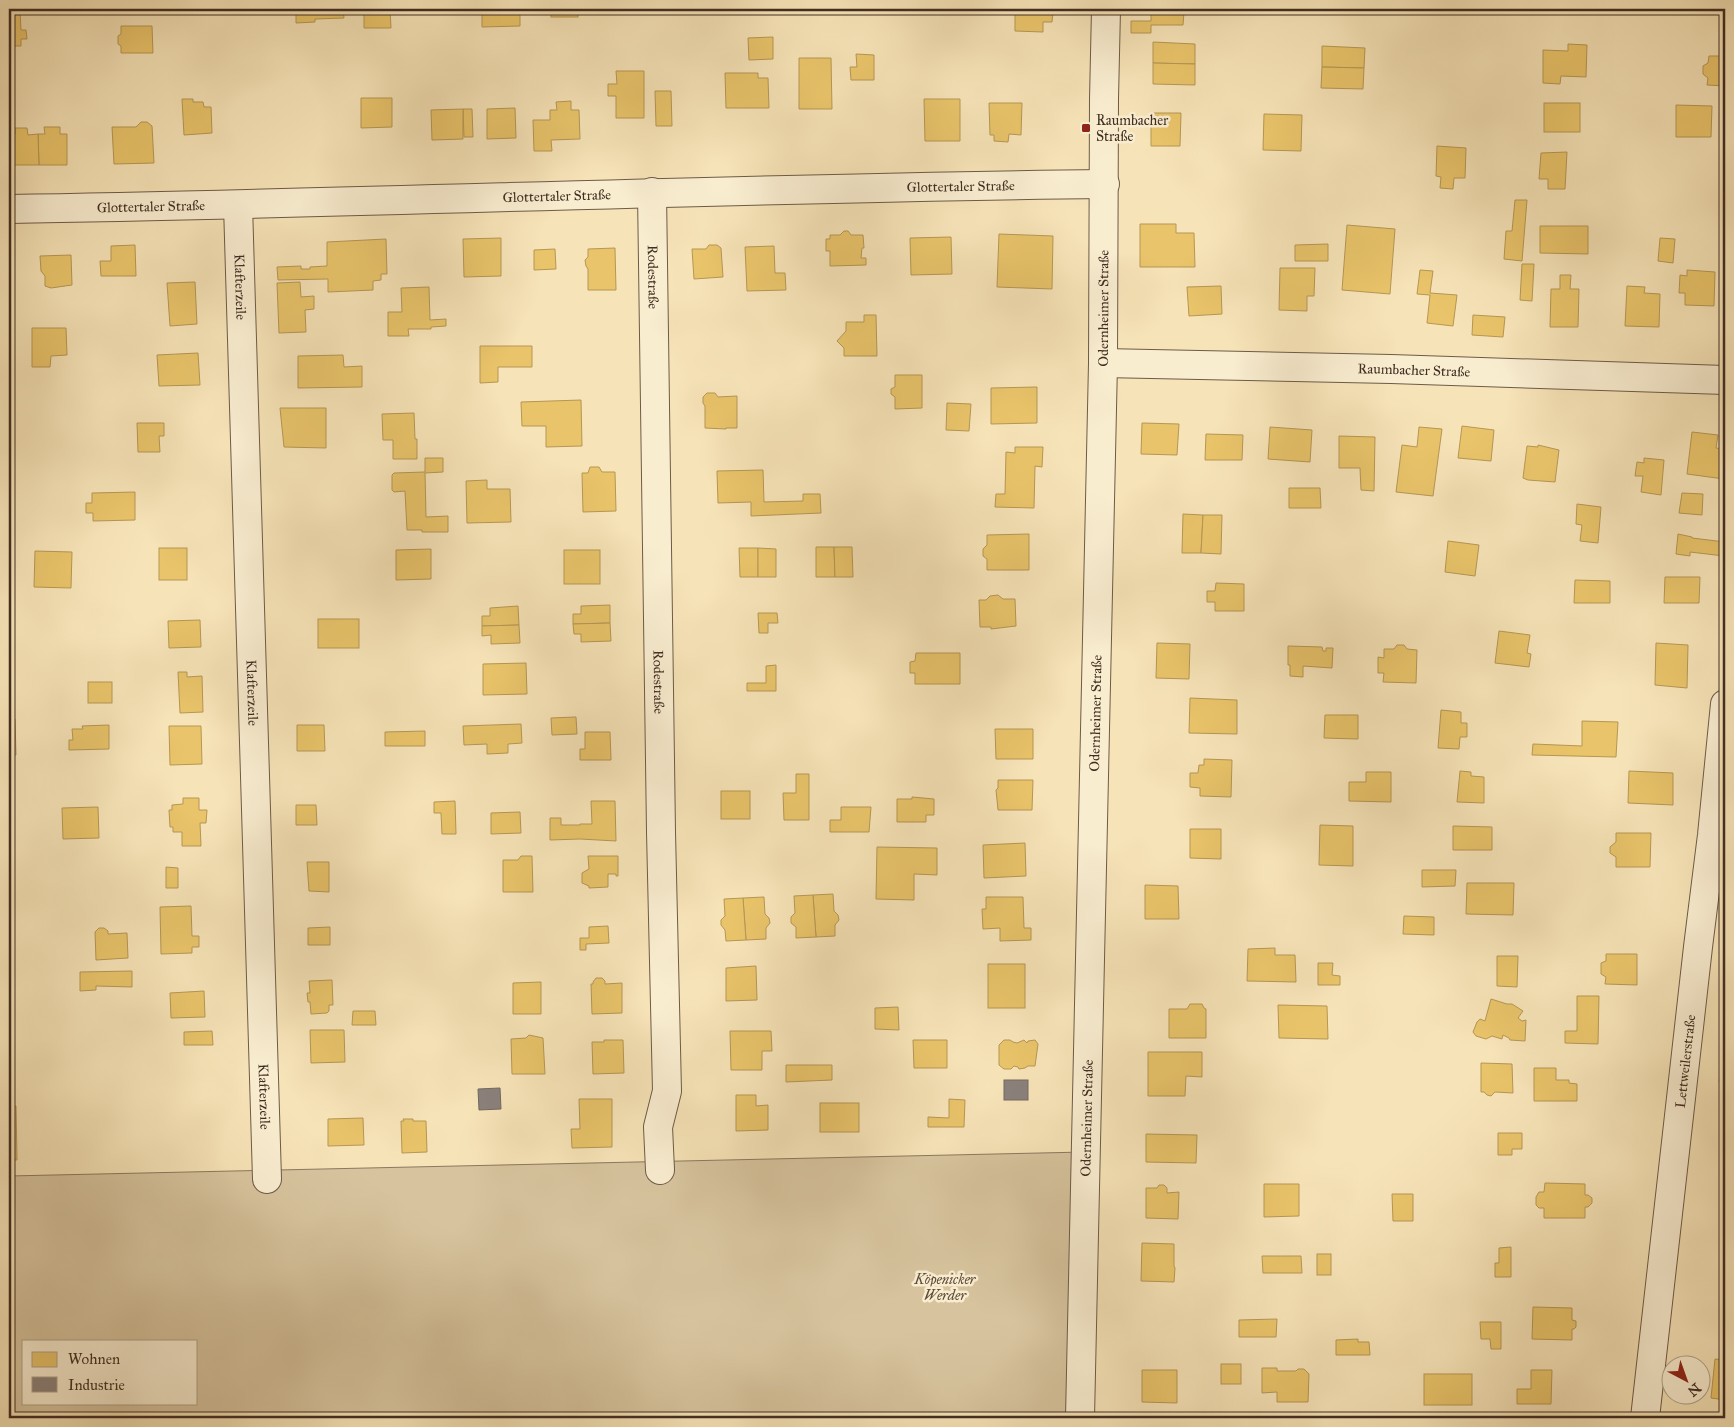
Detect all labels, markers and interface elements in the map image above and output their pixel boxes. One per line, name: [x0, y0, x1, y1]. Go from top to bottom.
place label: Raumbacher Straße: [1096, 112, 1169, 145]
marker: Raumbacher Straße: [1080, 122, 1092, 134]
street label: Glottertaler Straße: [906, 177, 1015, 196]
street label: Glottertaler Straße: [503, 186, 611, 206]
street label: Glottertaler Straße: [97, 197, 205, 216]
street label: Rodestraße: [644, 245, 662, 309]
street label: Odernheimer Straße: [1095, 250, 1112, 367]
street label: Klafterzeile: [230, 254, 249, 320]
street label: Raumbacher Straße: [1357, 360, 1471, 381]
street label: Rodestraße: [649, 650, 667, 714]
street label: Odernheimer Straße: [1086, 654, 1106, 772]
street label: Klafterzeile: [243, 659, 262, 726]
street label: Lettweilerstraße: [1672, 1013, 1699, 1109]
street label: Odernheimer Straße: [1077, 1059, 1097, 1177]
street label: Klafterzeile: [255, 1063, 274, 1130]
park label: Köpenicker Werder: [914, 1271, 977, 1304]
legend: [22, 1340, 198, 1404]
text: Wohnen: [68, 1350, 120, 1368]
north arrow: [1662, 1354, 1712, 1404]
text: Industrie: [68, 1376, 125, 1394]
text: N: [1684, 1379, 1704, 1400]

